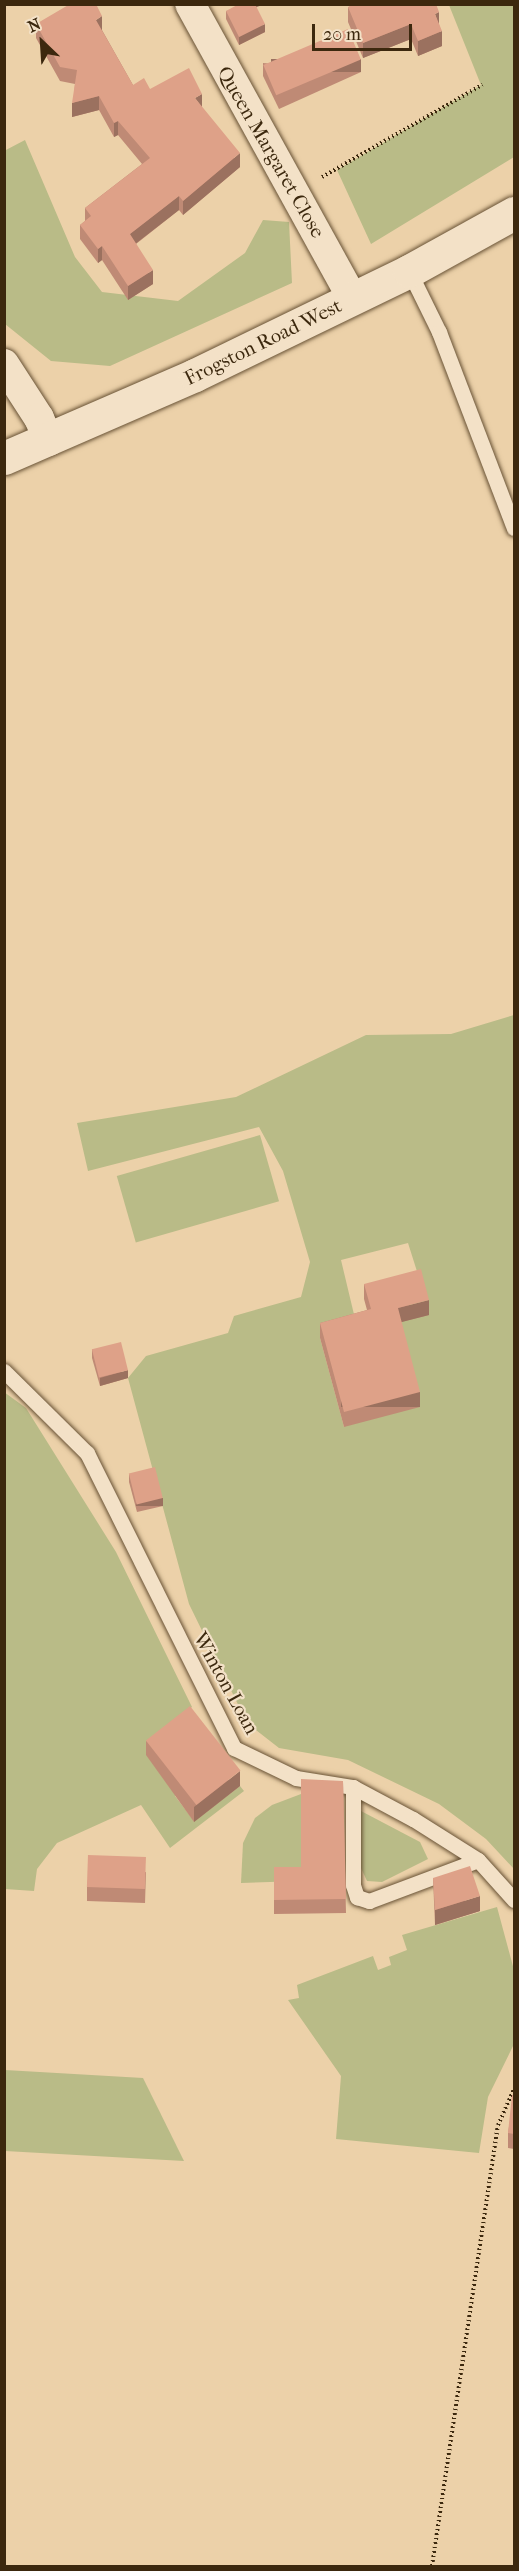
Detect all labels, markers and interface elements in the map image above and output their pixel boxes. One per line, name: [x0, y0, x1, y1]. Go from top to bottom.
north arrow: [12, 12, 72, 72]
scale bar: [315, 12, 416, 50]
text: N: [25, 14, 44, 36]
text: 20 m: [323, 24, 361, 45]
street label: Queen Margaret Close: [212, 62, 330, 242]
street label: Frogston Road West: [180, 294, 346, 390]
street label: Winton Loan: [188, 1628, 264, 1738]

